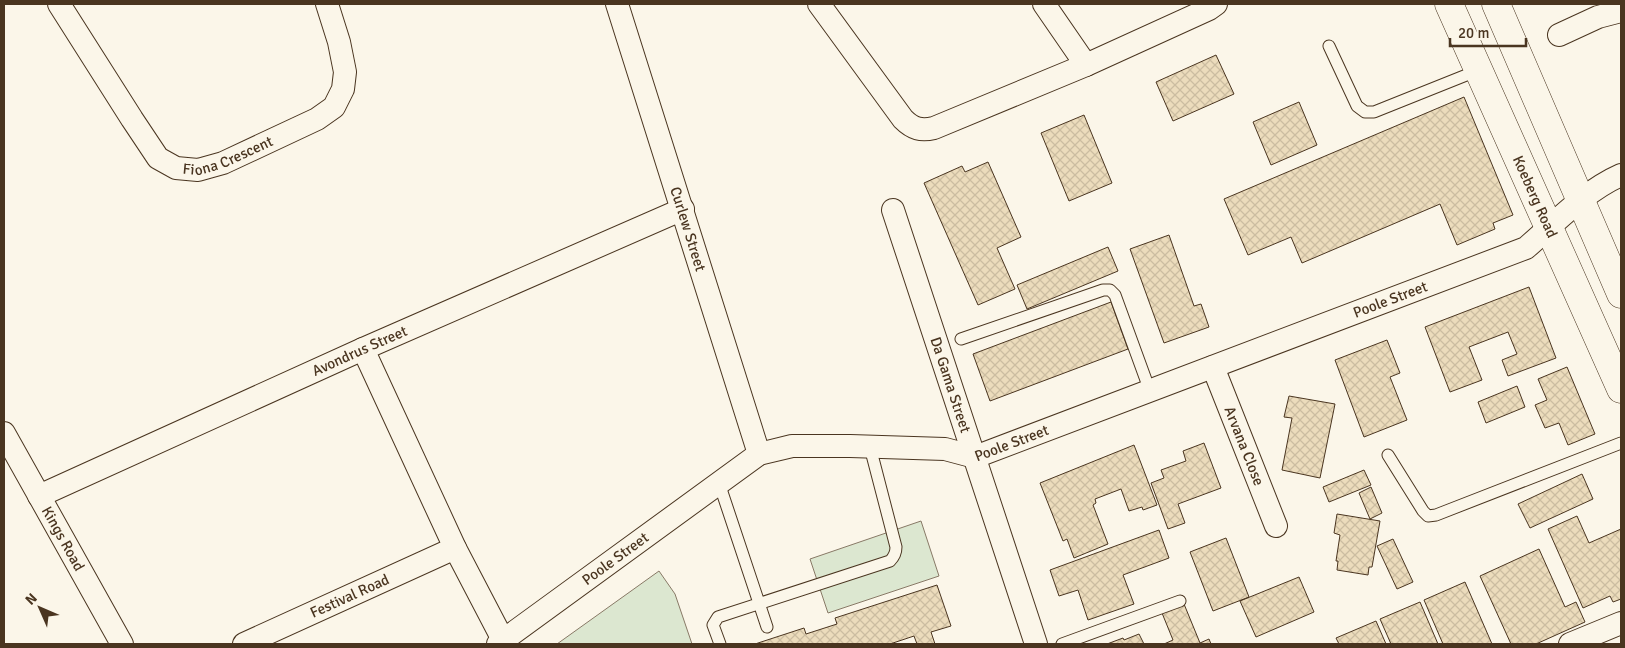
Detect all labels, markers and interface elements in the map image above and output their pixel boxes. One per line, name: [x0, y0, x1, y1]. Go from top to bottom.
scale bar: [1450, 15, 1526, 47]
text: 20 m: [1458, 24, 1489, 42]
street label: Fiona Crescent: [182, 132, 276, 180]
street label: Koeberg Road: [1509, 153, 1561, 241]
street label: Curlew Street: [666, 185, 710, 274]
street label: Poole Street: [1351, 277, 1430, 322]
street label: Avondrus Street: [309, 322, 410, 380]
street label: Da Gama Street: [926, 335, 975, 435]
street label: Arvana Close: [1220, 404, 1268, 488]
street label: Poole Street: [972, 421, 1051, 465]
street label: Kings Road: [38, 503, 88, 574]
street label: Poole Street: [578, 528, 652, 589]
street label: Festival Road: [307, 570, 392, 622]
north arrow: [15, 583, 65, 633]
text: N: [22, 590, 41, 609]

